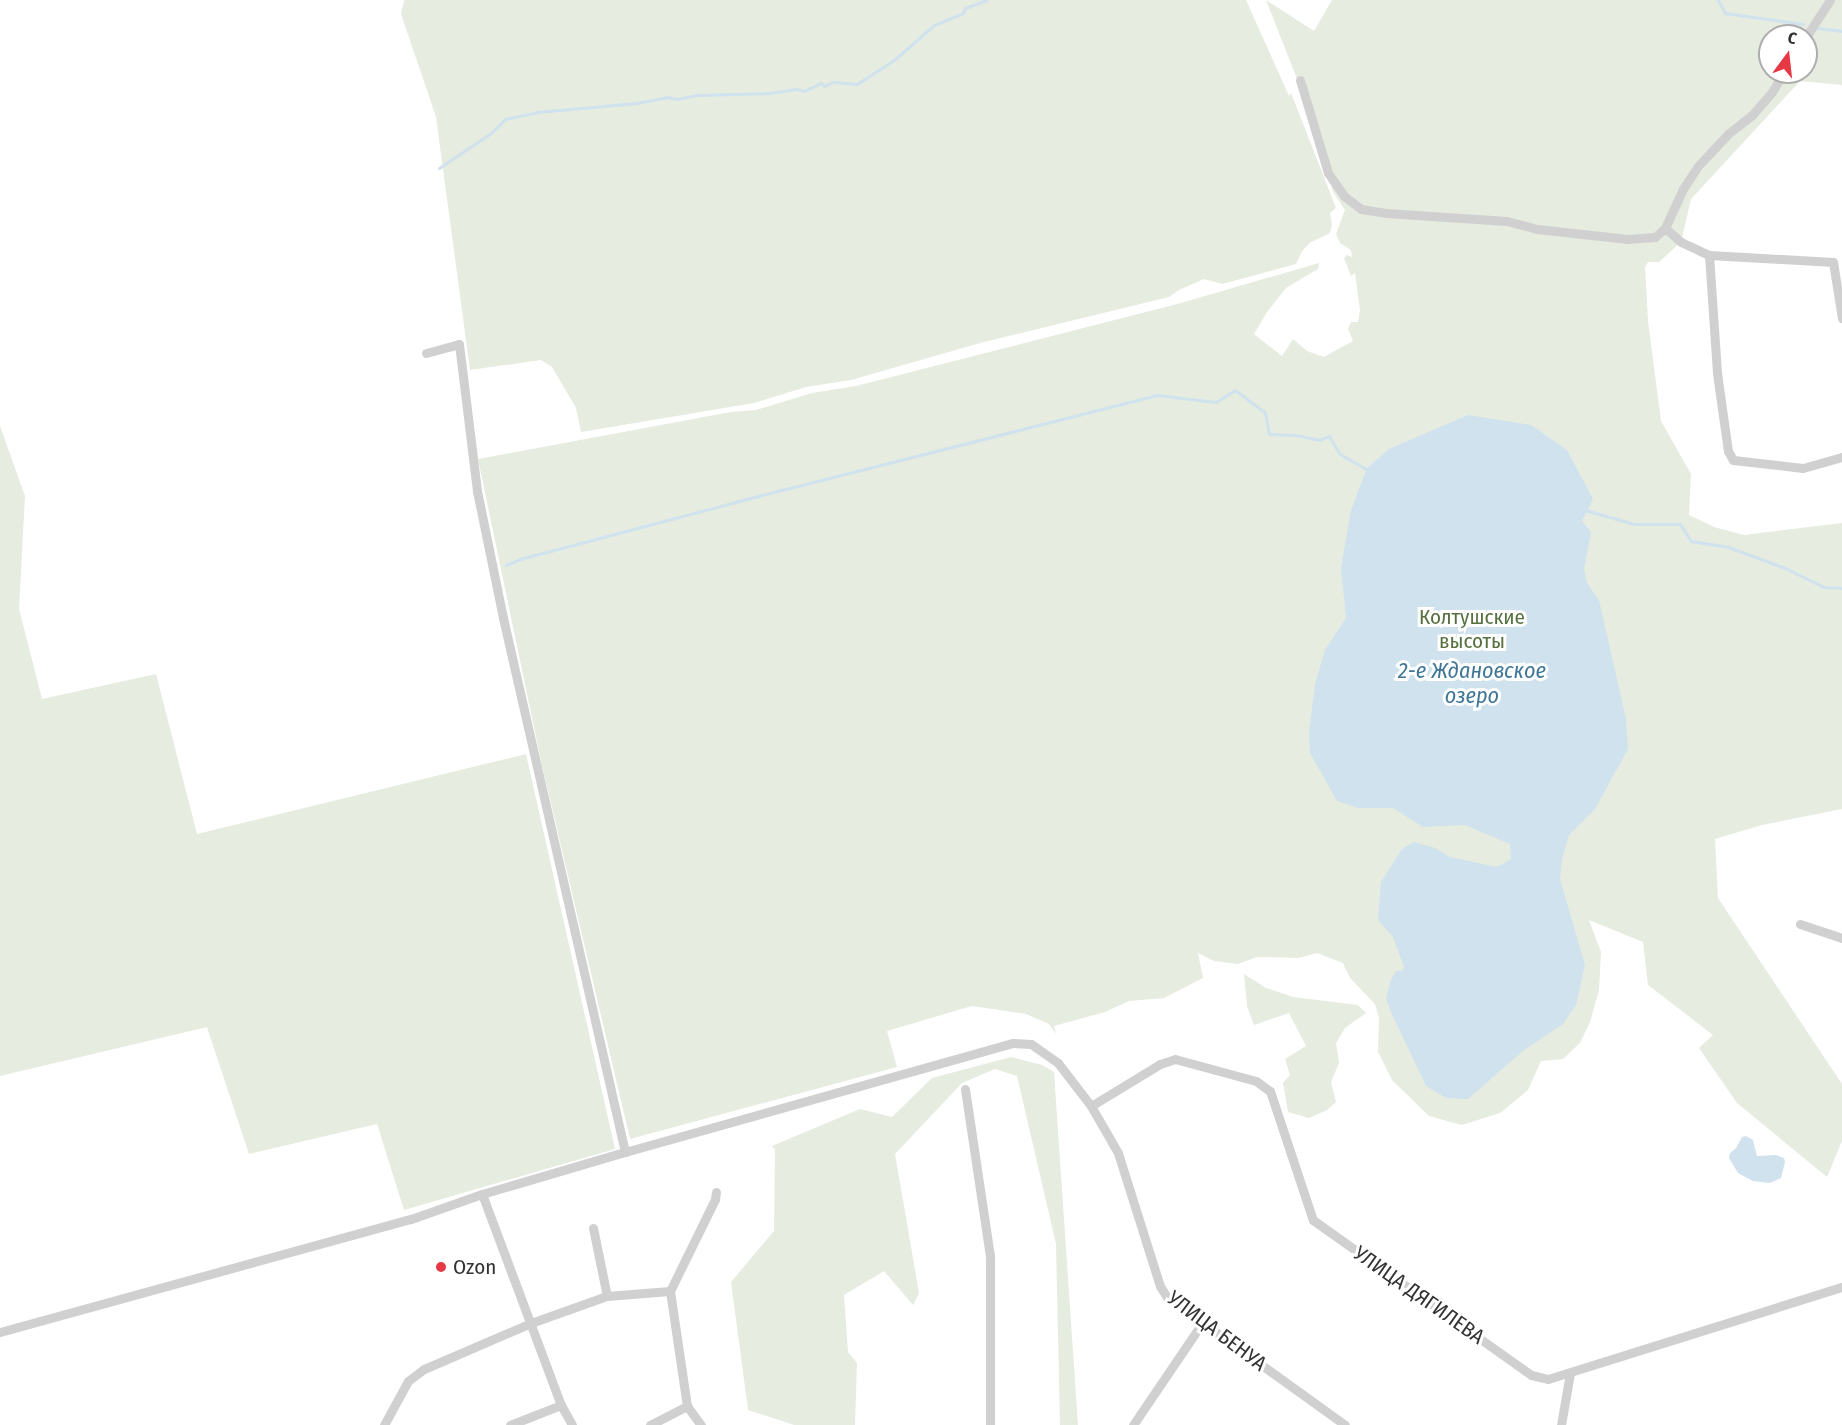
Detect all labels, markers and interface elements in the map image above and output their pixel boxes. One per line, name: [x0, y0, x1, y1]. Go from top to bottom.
north arrow: [1758, 24, 1818, 84]
text: С: [1786, 28, 1799, 48]
park label: Колтушские высоты: [1419, 604, 1525, 654]
water label: 2-е Ждановское озеро: [1398, 657, 1546, 708]
street label: УЛИЦА ДЯГИЛЕВА: [1349, 1241, 1489, 1349]
place label: Ozon: [453, 1254, 496, 1280]
marker: Ozon: [434, 1260, 448, 1274]
street label: УЛИЦА БЕНУА: [1162, 1285, 1272, 1377]

